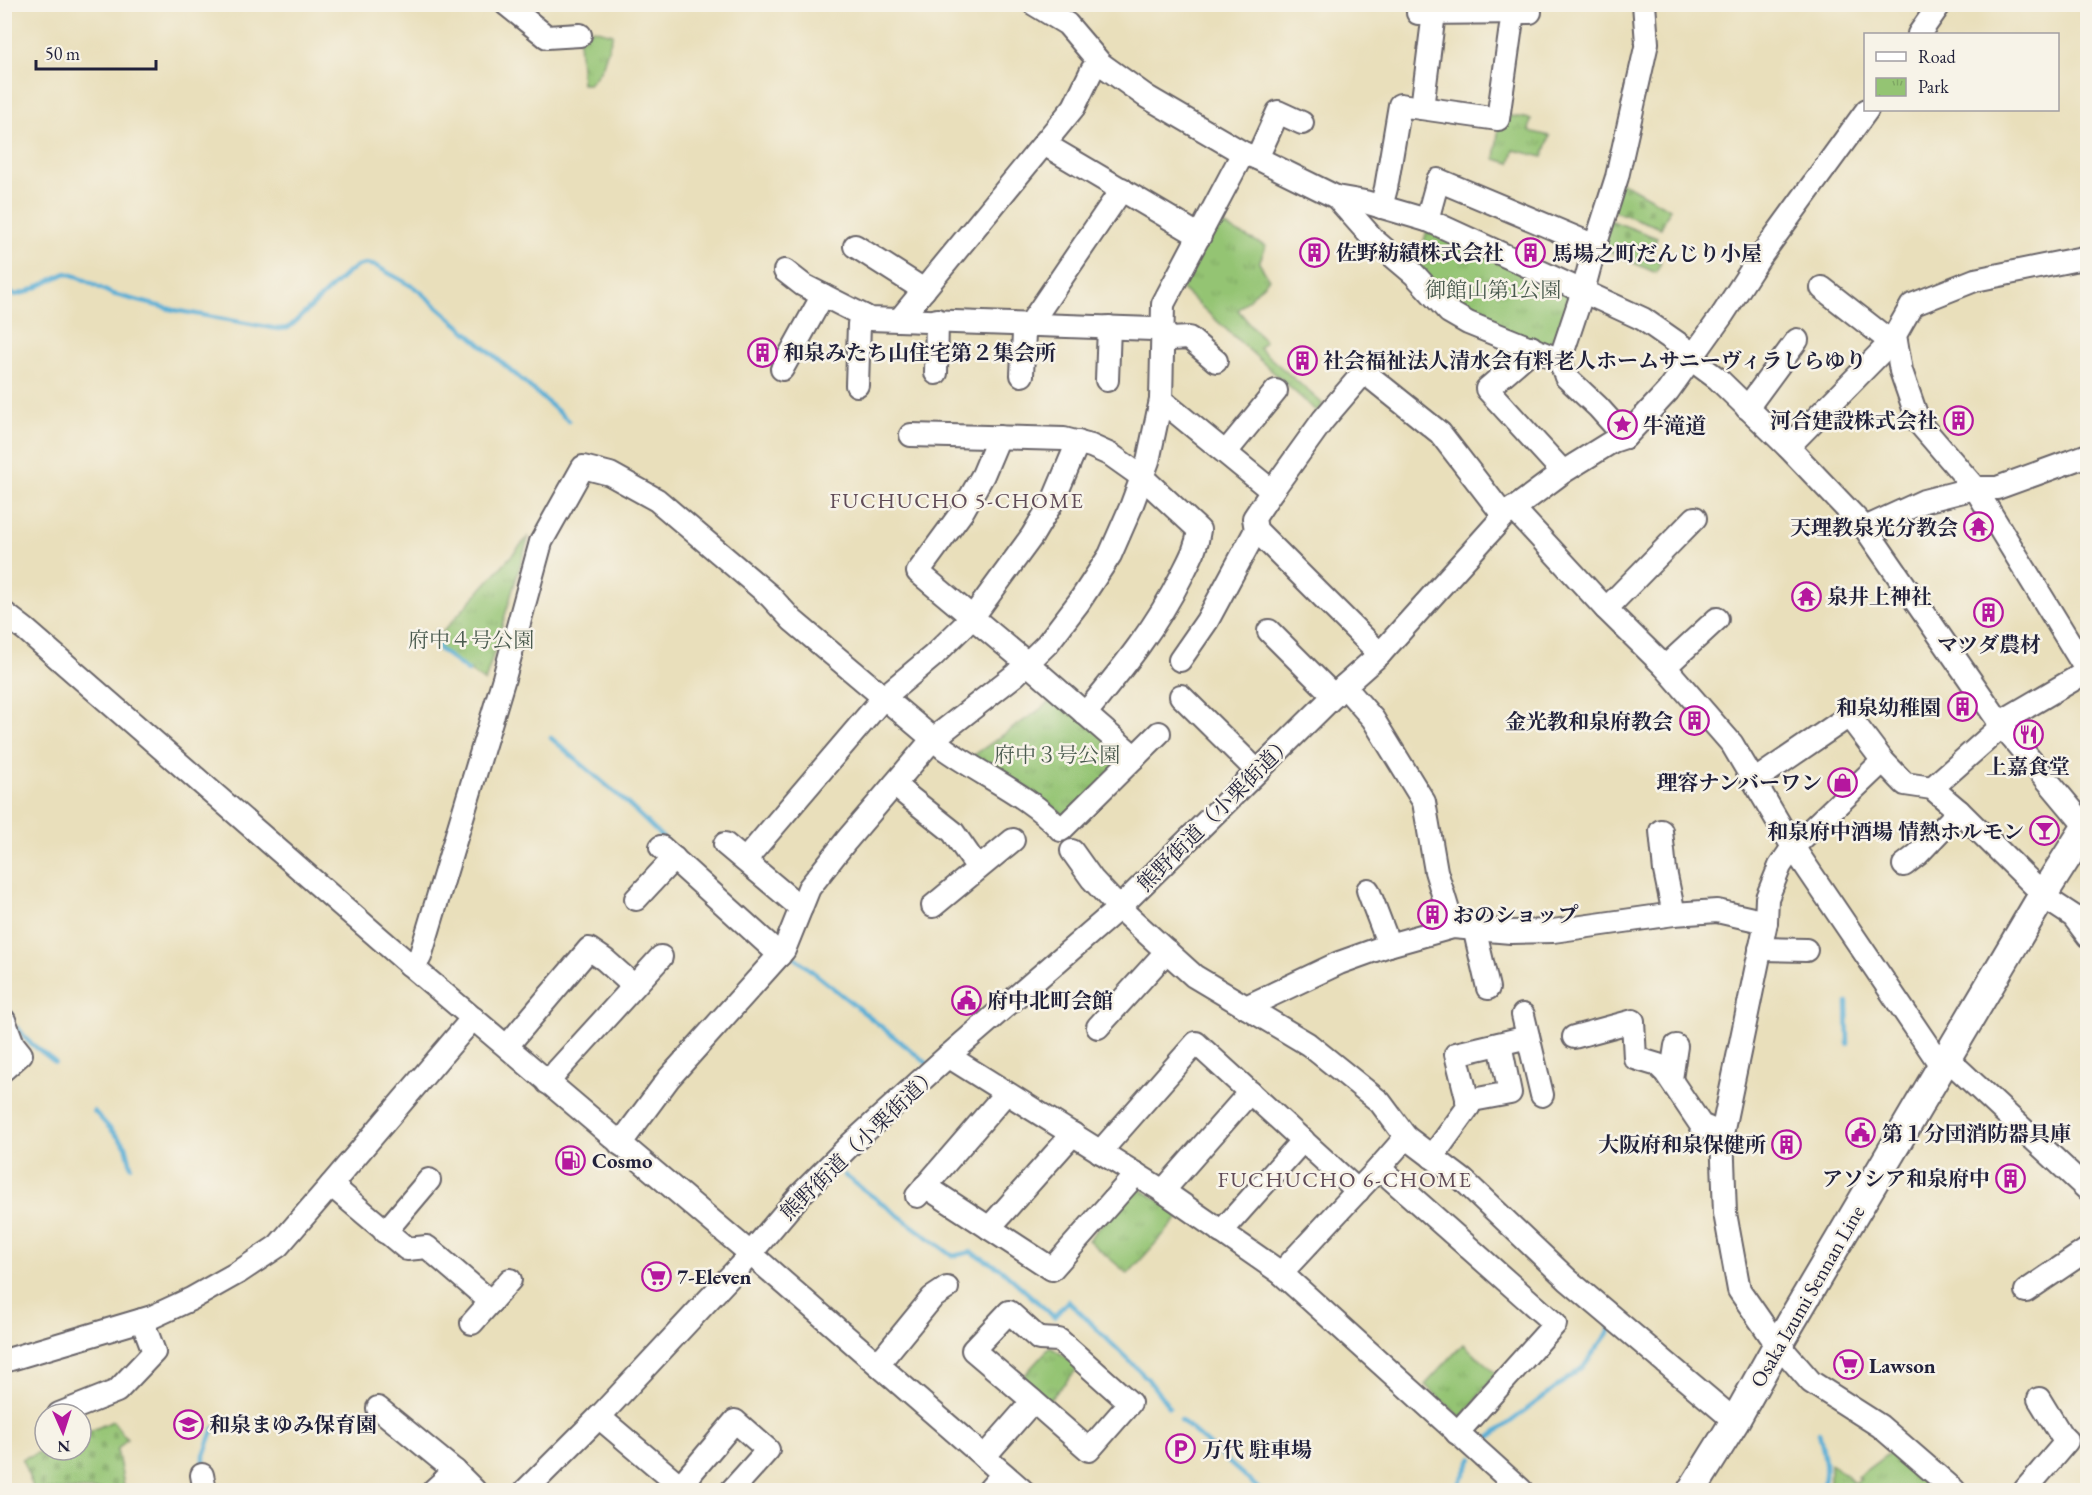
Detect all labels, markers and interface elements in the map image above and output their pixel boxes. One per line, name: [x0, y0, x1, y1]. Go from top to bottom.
scale bar: [36, 33, 156, 71]
legend: [1864, 33, 2059, 111]
text: 50 m: [45, 42, 80, 65]
text: Road: [1918, 45, 1957, 68]
text: Park: [1918, 75, 1949, 98]
building icon: 佐野紡績株式会社: [1299, 236, 1331, 268]
building icon: 馬場之町だんじり小屋: [1515, 237, 1547, 269]
place label: 佐野紡績株式会社: [1336, 239, 1504, 266]
place label: 馬場之町だんじり小屋: [1552, 240, 1762, 267]
park label: 御館山第1公園: [1425, 276, 1561, 303]
building icon: 和泉みたち山住宅第２集会所: [746, 336, 778, 368]
place label: 和泉みたち山住宅第２集会所: [783, 339, 1056, 366]
building icon: 社会福祉法人清水会有料老人ホームサニーヴィラしらゆり: [1286, 344, 1318, 376]
place label: 社会福祉法人清水会有料老人ホームサニーヴィラしらゆり: [1323, 347, 1866, 374]
building icon: 河合建設株式会社: [1943, 404, 1975, 436]
place label: 河合建設株式会社: [1770, 407, 1938, 434]
place icon: 牛滝道: [1606, 409, 1638, 441]
place label: 牛滝道: [1643, 412, 1706, 439]
district label: FUCHUCHO 5-CHOME: [830, 486, 1084, 515]
temple icon: 天理教泉光分教会: [1963, 511, 1995, 543]
place label: 天理教泉光分教会: [1790, 514, 1958, 541]
temple icon: 泉井上神社: [1790, 580, 1822, 612]
place label: 泉井上神社: [1827, 583, 1932, 610]
building icon: マツダ農材: [1973, 597, 2005, 629]
park label: 府中４号公園: [408, 626, 534, 653]
place label: マツダ農材: [1937, 631, 2041, 658]
building icon: 和泉幼稚園: [1946, 691, 1978, 723]
place label: 和泉幼稚園: [1836, 694, 1941, 721]
building icon: 金光教和泉府教会: [1678, 705, 1710, 737]
place label: 金光教和泉府教会: [1505, 708, 1673, 735]
restaurant icon: 上嘉食堂: [2012, 719, 2044, 751]
street label: 熊野街道（小栗街道）: [1131, 729, 1299, 897]
park label: 府中３号公園: [994, 741, 1120, 768]
place label: 上嘉食堂: [1986, 753, 2070, 780]
shop icon: 理容ナンバーワン: [1827, 766, 1859, 798]
place label: 理容ナンバーワン: [1657, 769, 1822, 796]
bar icon: 和泉府中酒場 情熱ホルモン: [2029, 815, 2061, 847]
place label: 和泉府中酒場 情熱ホルモン: [1767, 818, 2024, 845]
building icon: おのショップ: [1416, 898, 1448, 930]
place label: おのショップ: [1453, 901, 1579, 928]
public building icon: 府中北町会館: [950, 984, 982, 1016]
place label: 府中北町会館: [987, 987, 1113, 1014]
street label: 熊野街道（小栗街道）: [774, 1060, 944, 1226]
public building icon: 第１分団消防器具庫: [1845, 1117, 1877, 1149]
place label: 第１分団消防器具庫: [1882, 1120, 2071, 1147]
building icon: 大阪府和泉保健所: [1771, 1128, 1803, 1160]
place label: 大阪府和泉保健所: [1598, 1131, 1766, 1158]
fuel station icon: Cosmo: [555, 1144, 587, 1176]
place label: Cosmo: [592, 1147, 653, 1174]
building icon: アソシア和泉府中: [1995, 1162, 2027, 1194]
district label: FUCHUCHO 6-CHOME: [1218, 1165, 1472, 1194]
place label: アソシア和泉府中: [1822, 1165, 1990, 1192]
street label: Osaka Izumi Sennan Line: [1744, 1200, 1870, 1392]
supermarket icon: 7-Eleven: [640, 1260, 672, 1292]
place label: 7-Eleven: [677, 1263, 752, 1290]
supermarket icon: Lawson: [1832, 1349, 1864, 1381]
place label: Lawson: [1869, 1352, 1936, 1379]
north arrow: [33, 1402, 93, 1462]
school or university icon: 和泉まゆみ保育園: [172, 1408, 204, 1440]
place label: 和泉まゆみ保育園: [209, 1411, 377, 1438]
parking icon: 万代 駐車場: [1165, 1433, 1197, 1465]
text: N: [57, 1436, 71, 1457]
place label: 万代 駐車場: [1202, 1436, 1312, 1463]

